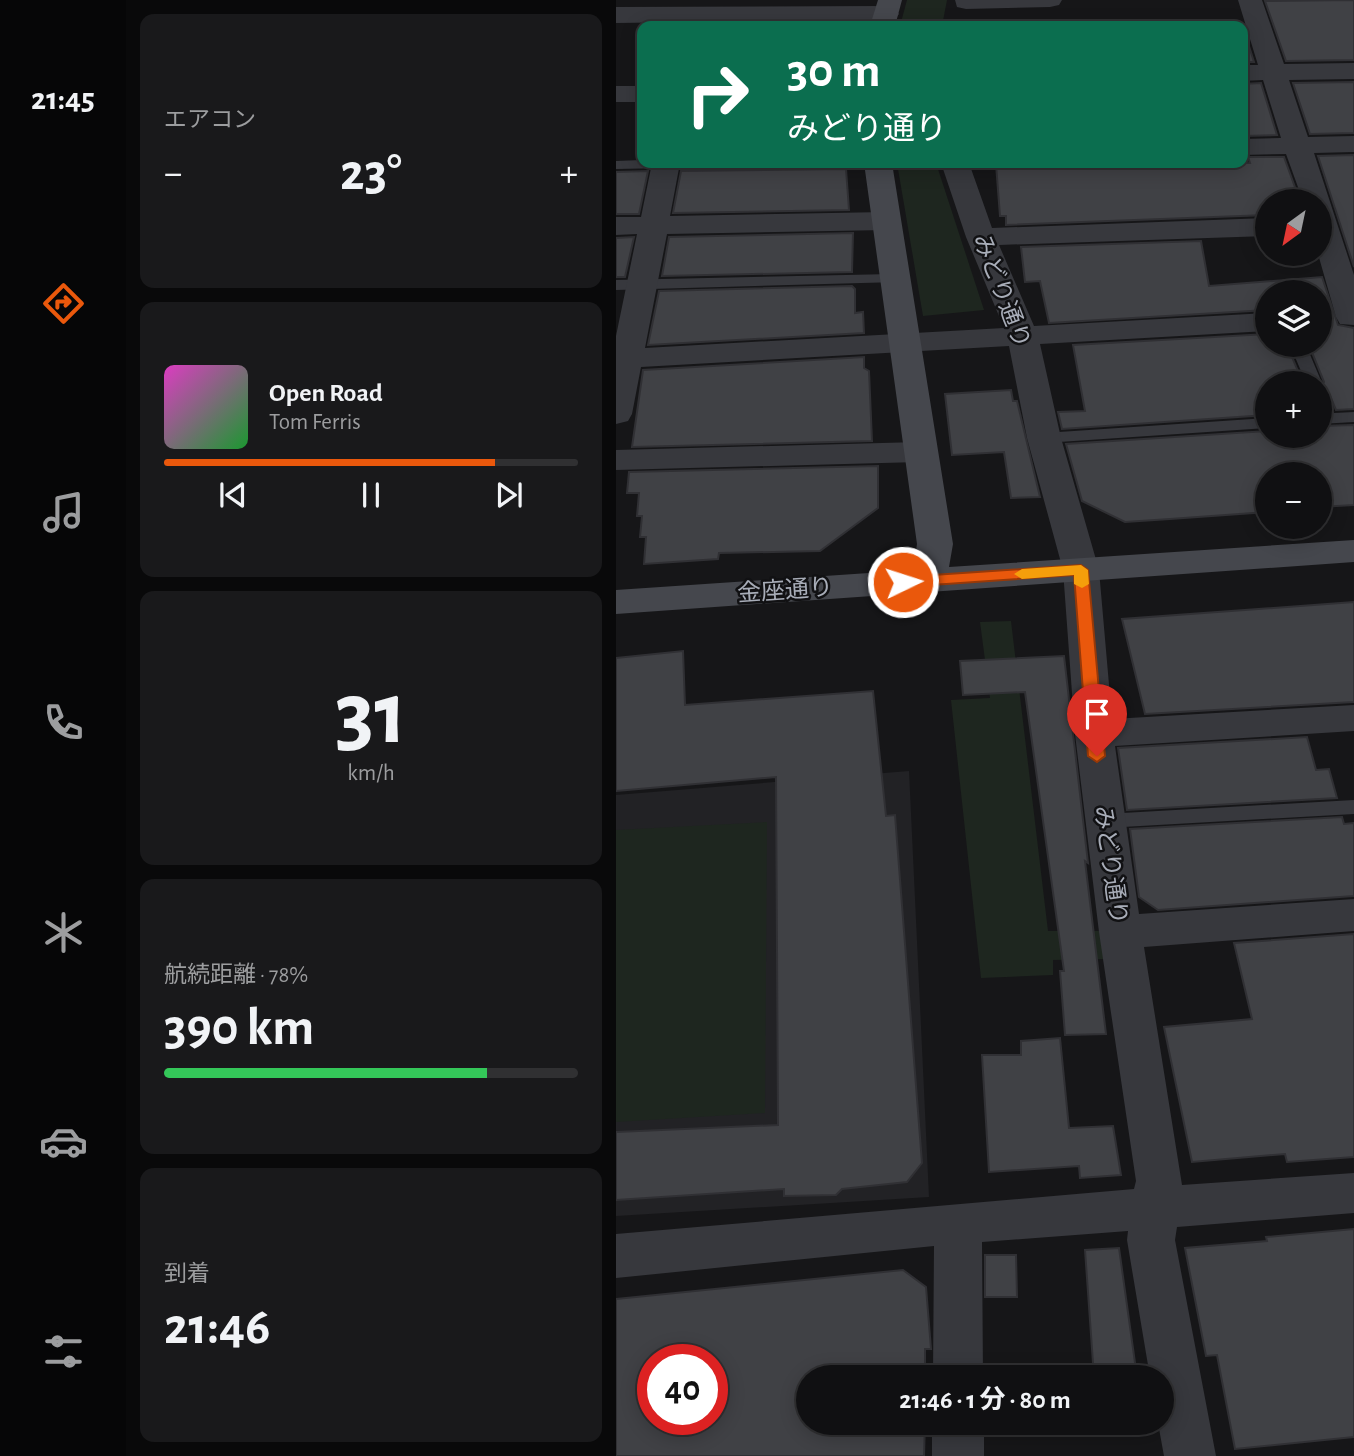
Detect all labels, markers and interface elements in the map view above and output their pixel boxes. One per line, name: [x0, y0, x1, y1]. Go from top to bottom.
text: 30 m: [787, 47, 881, 96]
icon: right: [672, 49, 763, 140]
text: 21:45: [31, 83, 95, 115]
text: エアコン: [164, 109, 256, 132]
text: みどり通り: [787, 113, 947, 145]
text: 23°: [340, 147, 402, 199]
text: −: [164, 155, 182, 193]
text: +: [560, 155, 578, 193]
north arrow: [1255, 189, 1332, 266]
map controls: [1255, 189, 1332, 539]
street label: みどり通り: [968, 231, 1035, 352]
icon: directions: [39, 279, 88, 328]
button: layers: [1255, 280, 1332, 357]
button: +: [1255, 371, 1332, 448]
text: Open Road: [269, 380, 383, 406]
text: Tom Ferris: [269, 411, 361, 434]
button: −: [1255, 462, 1332, 539]
icon: previous: [214, 476, 252, 514]
icon: pause: [352, 476, 390, 514]
icon: next: [490, 476, 528, 514]
icon: music: [39, 488, 88, 537]
position arrow: [866, 545, 940, 619]
street label: 金座通り: [736, 574, 834, 606]
text: 31: [335, 669, 407, 760]
pin: [1067, 684, 1127, 756]
icon: arrive: [1078, 695, 1116, 733]
icon: phone: [39, 698, 88, 747]
text: km/h: [347, 762, 395, 785]
street label: みどり通り: [1090, 804, 1131, 926]
icon: climate: [39, 908, 88, 957]
text: 航続距離 · 78%: [164, 964, 308, 987]
text: 390 km: [164, 1002, 314, 1054]
icon: car: [39, 1117, 88, 1166]
text: 到着: [164, 1263, 210, 1286]
text: 21:46: [164, 1301, 270, 1353]
icon: filters: [39, 1327, 88, 1376]
speed limit sign: 40: [637, 1344, 728, 1435]
text: 21:46 · 1 分 · 80 m: [899, 1387, 1071, 1413]

